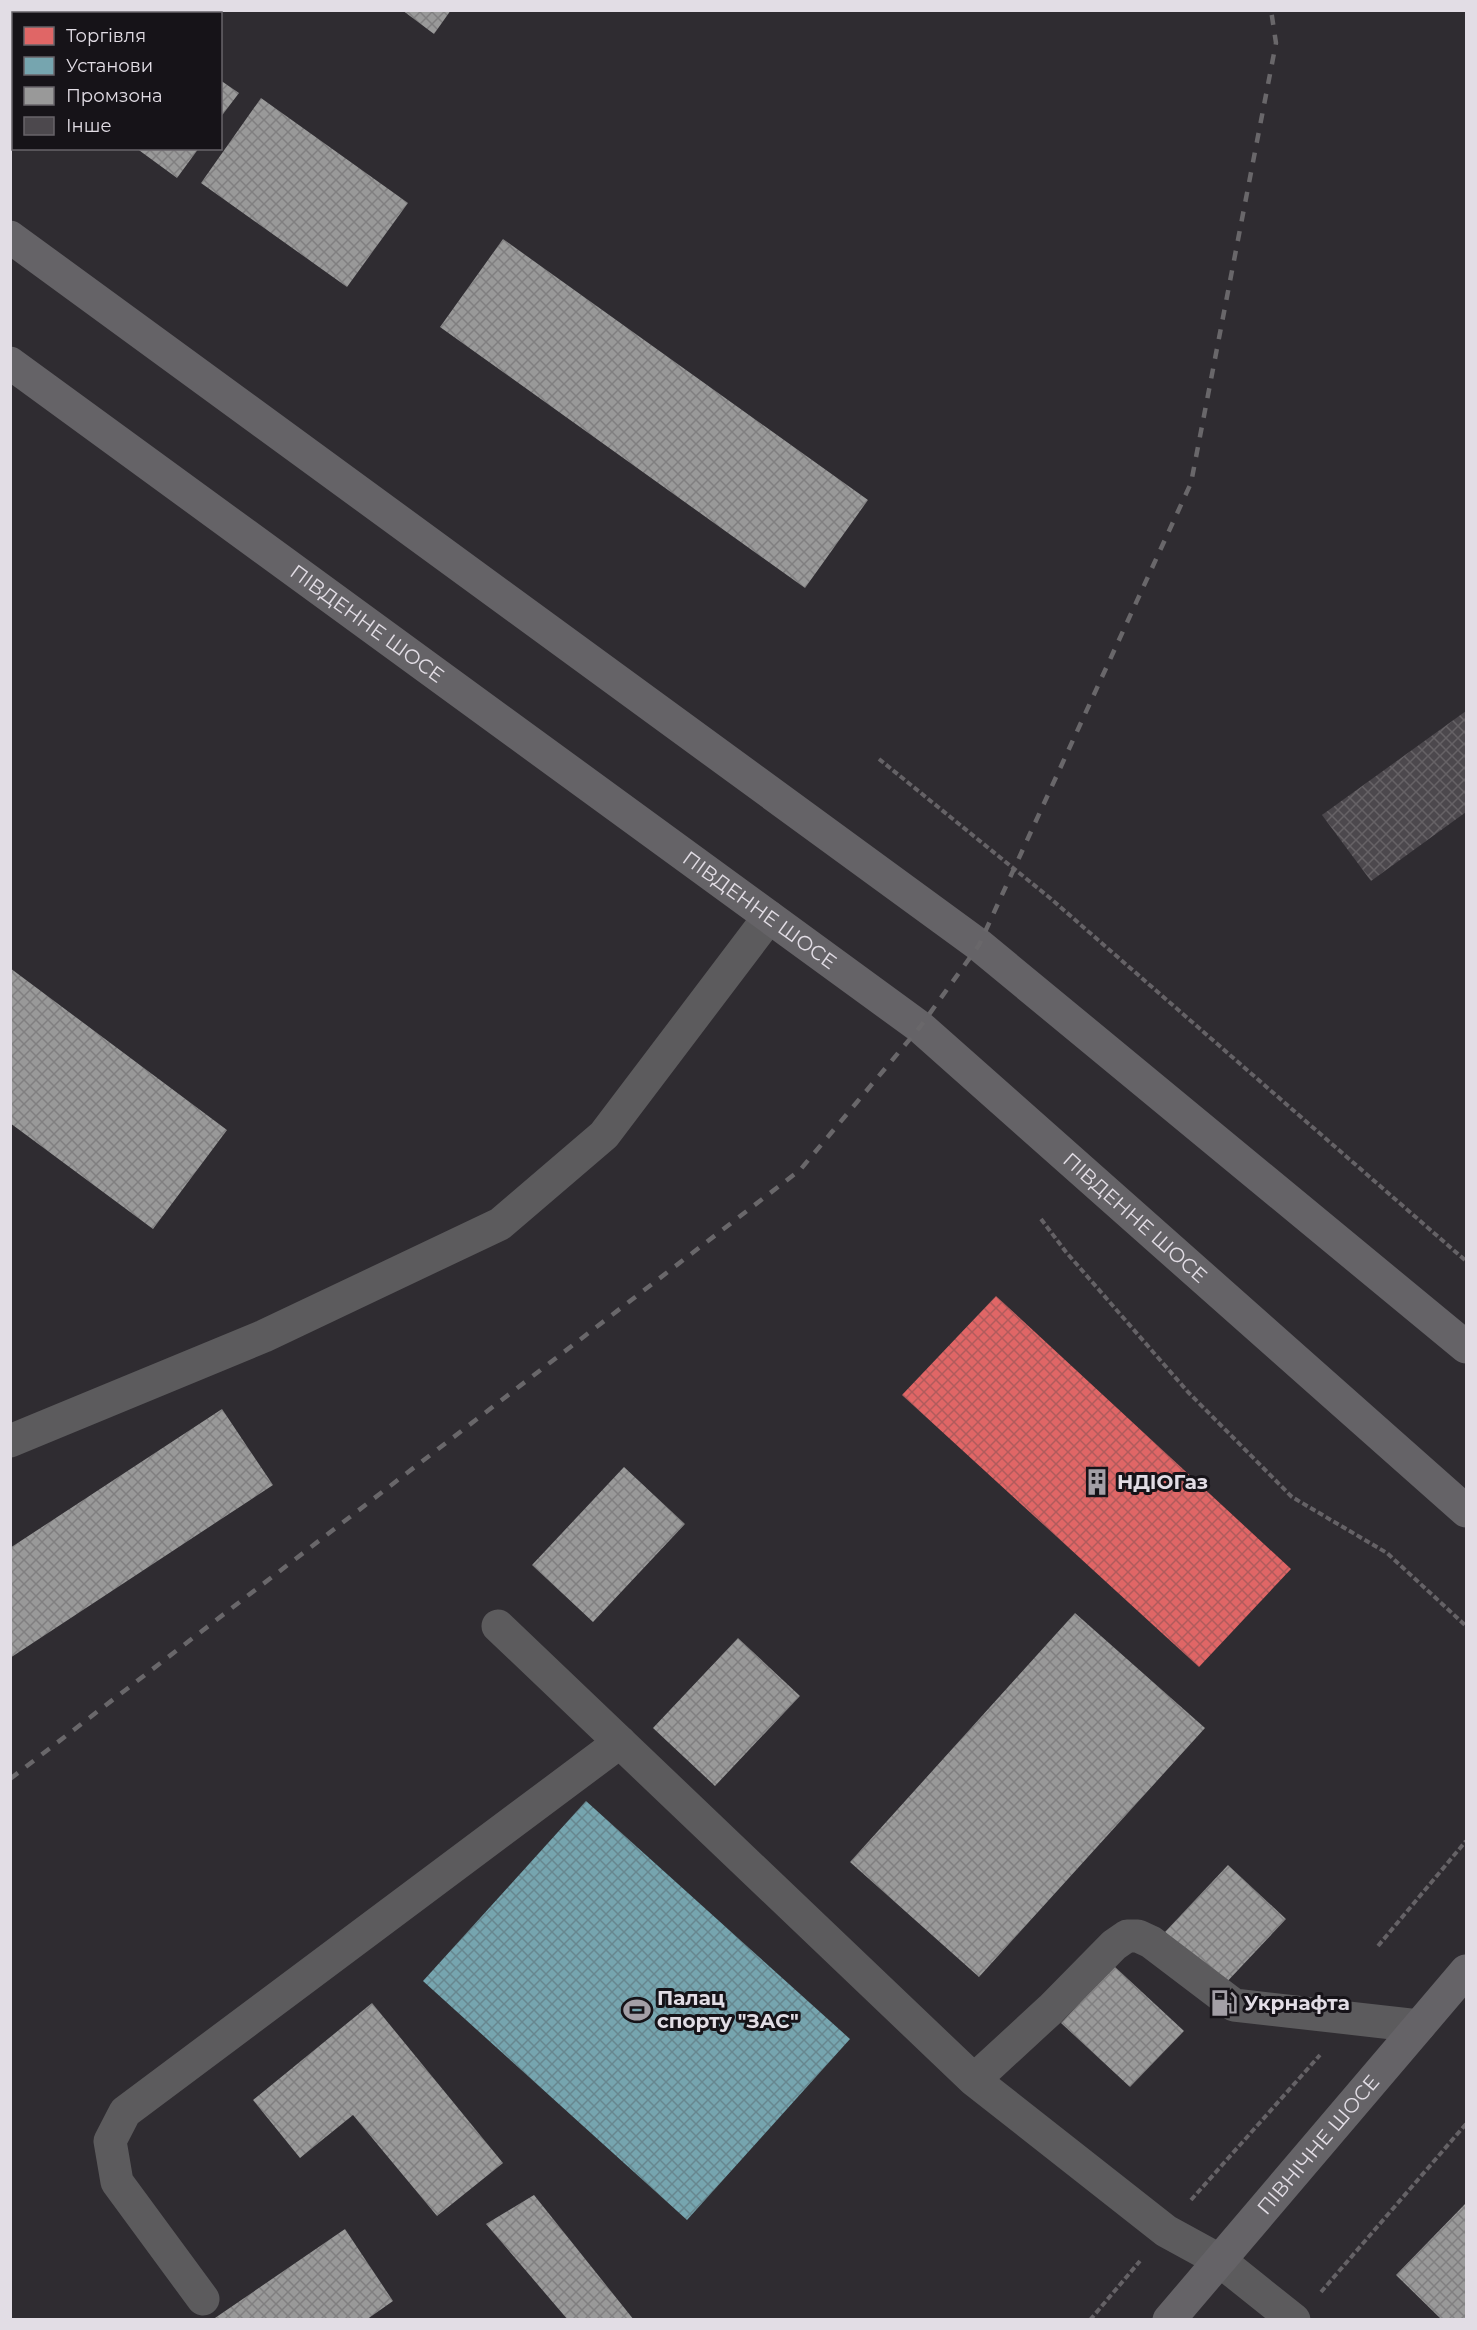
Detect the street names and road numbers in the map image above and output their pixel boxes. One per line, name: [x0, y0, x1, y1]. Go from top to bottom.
street label: ПІВДЕННЕ ШОСЕ: [286, 560, 449, 688]
street label: ПІВДЕННЕ ШОСЕ: [678, 846, 841, 974]
street label: ПІВДЕННЕ ШОСЕ: [1058, 1148, 1212, 1288]
street label: ПІВНІЧНЕ ШОСЕ: [1252, 2070, 1384, 2220]

